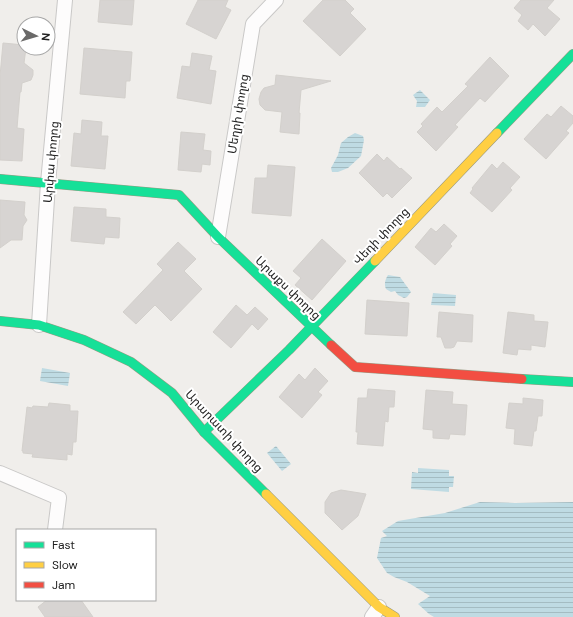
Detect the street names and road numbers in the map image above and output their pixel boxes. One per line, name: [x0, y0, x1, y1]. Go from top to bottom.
street label: Մեղրի փողոց: [224, 73, 252, 155]
street label: Արփա փողոց: [39, 120, 63, 204]
street label: Վեդի փողոց: [349, 204, 413, 268]
street label: Արաքս փողոց: [252, 253, 324, 323]
street label: Արարատի փողոց: [181, 386, 267, 476]

